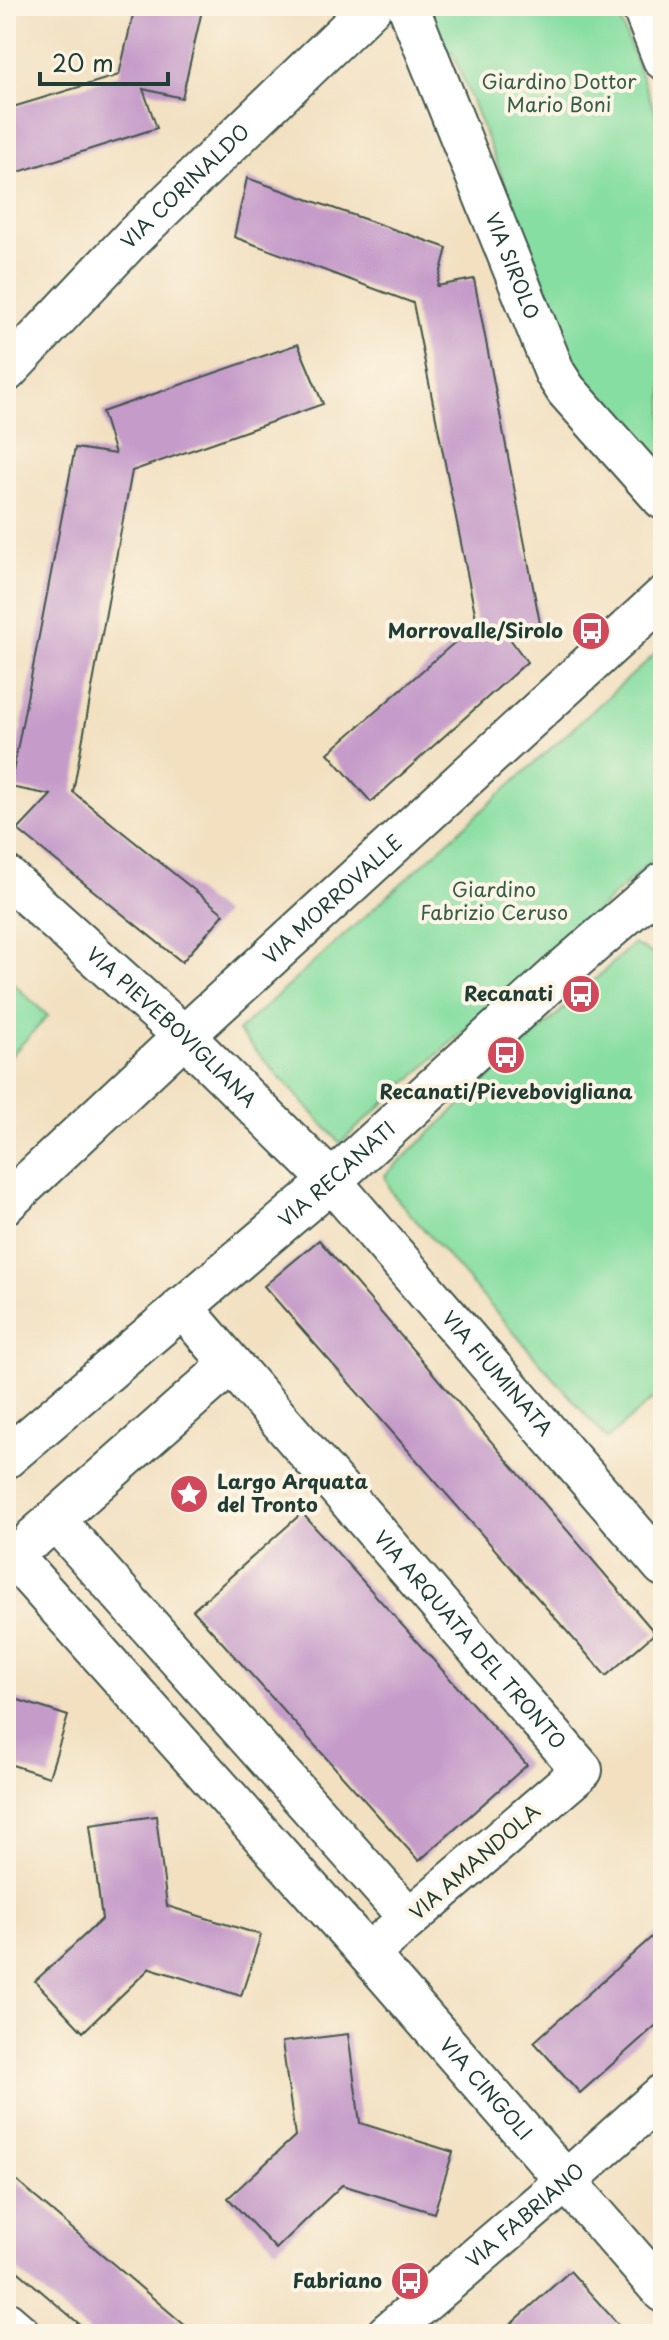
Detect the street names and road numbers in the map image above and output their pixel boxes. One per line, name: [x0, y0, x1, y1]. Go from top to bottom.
street label: VIA CORINALDO: [113, 116, 256, 255]
street label: VIA SIROLO: [478, 208, 548, 323]
street label: VIA MORROVALLE: [256, 827, 409, 971]
street label: VIA PIEVEBOVIGLIANA: [80, 939, 264, 1114]
street label: VIA RECANATI: [271, 1114, 402, 1234]
street label: VIA FIUMINATA: [435, 1304, 560, 1442]
street label: VIA ARQUATA DEL TRONTO: [367, 1523, 574, 1755]
street label: VIA AMANDOLA: [402, 1796, 546, 1927]
street label: VIA CINGOLI: [433, 2030, 540, 2146]
street label: VIA FABRIANO: [459, 2155, 591, 2274]

